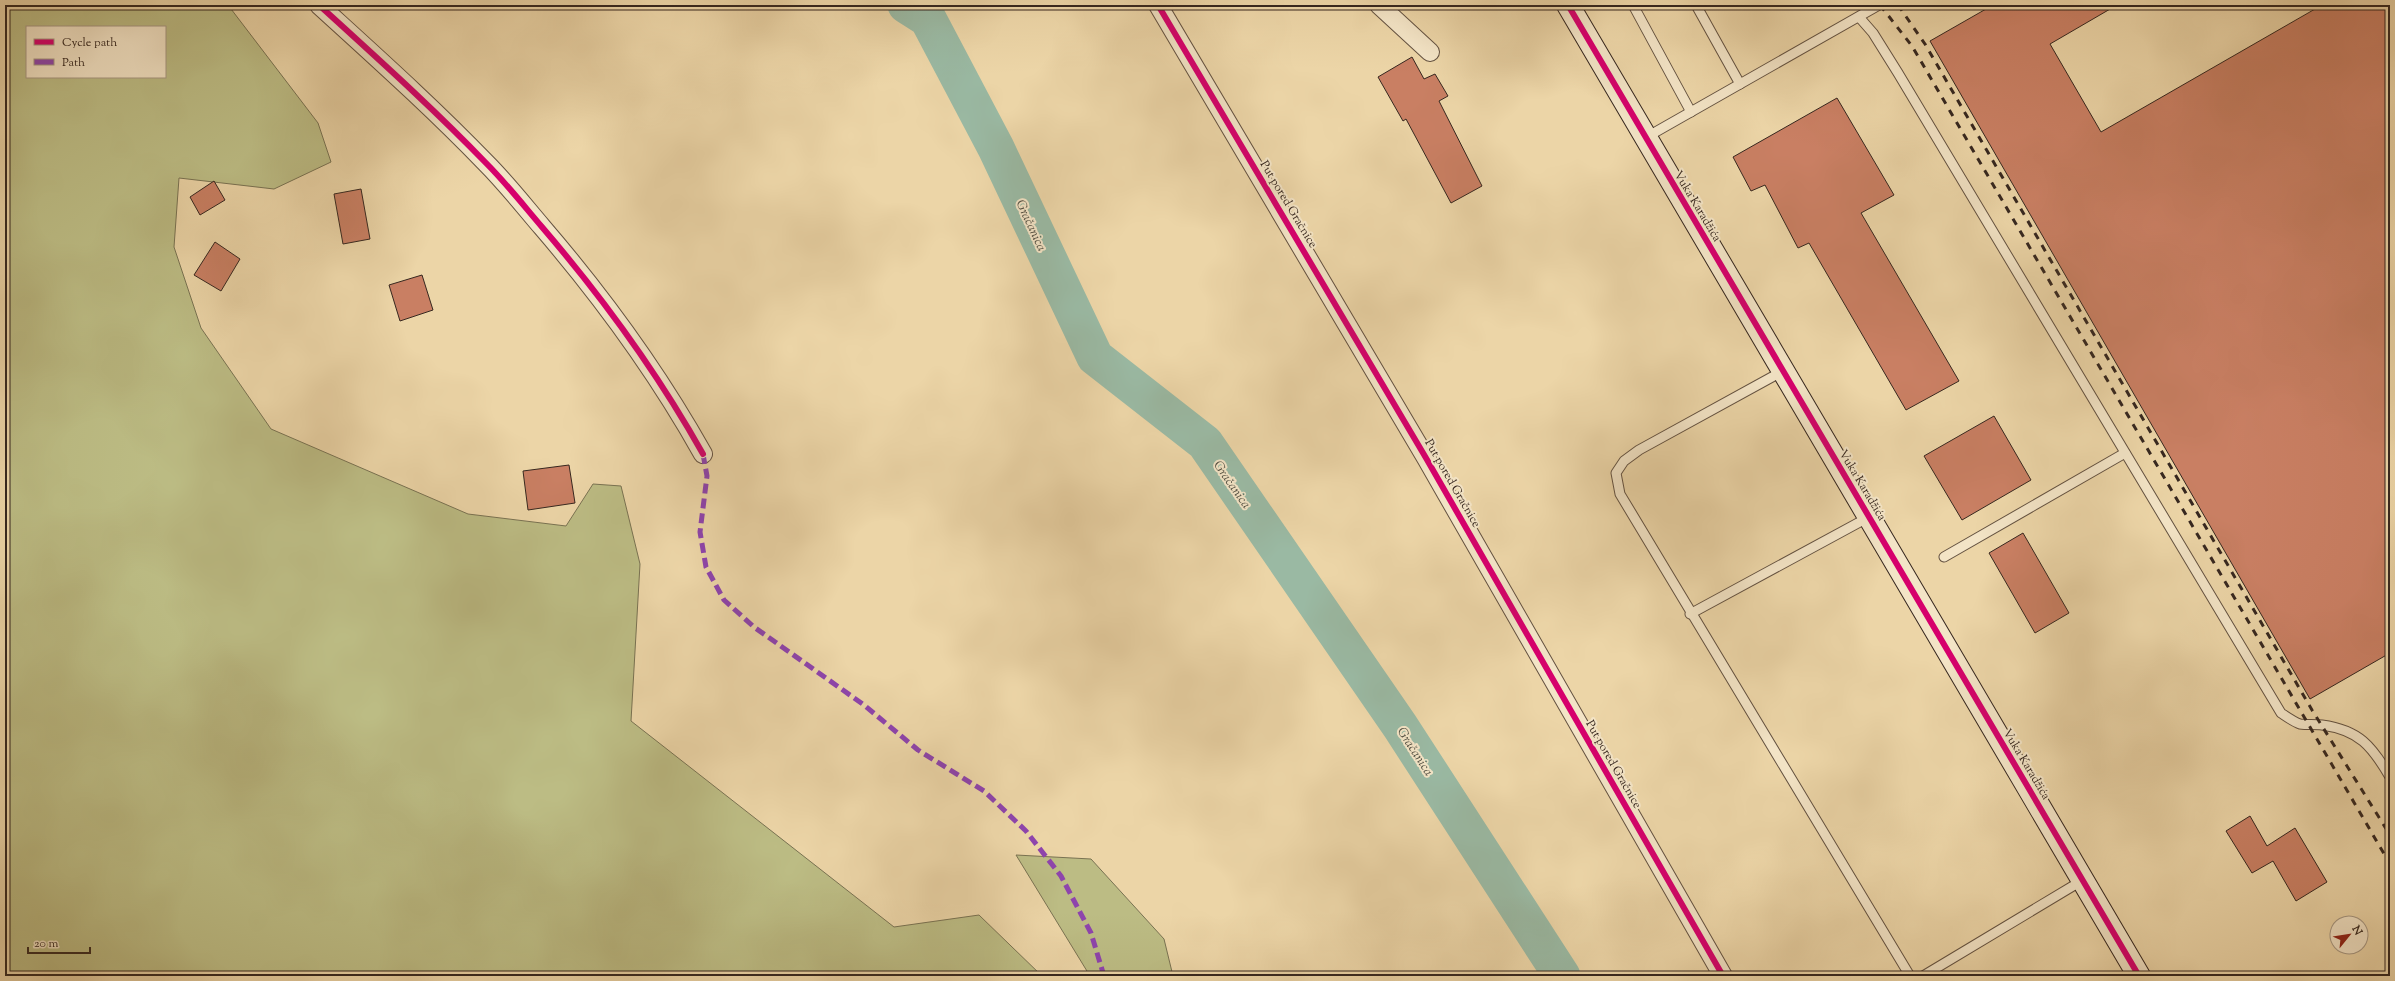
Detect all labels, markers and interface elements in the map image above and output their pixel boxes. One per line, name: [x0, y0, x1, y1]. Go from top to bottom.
legend: [26, 26, 166, 78]
text: Cycle path: [62, 34, 117, 52]
text: Path: [62, 54, 85, 72]
street label: Put pored Gračnice: [1255, 157, 1322, 252]
street label: Vuka Karadžića: [1669, 168, 1726, 246]
water label: Gračanica: [1010, 197, 1050, 255]
street label: Put pored Gračnice: [1419, 436, 1485, 531]
street label: Vuka Karadžića: [1834, 447, 1891, 525]
water label: Gračanica: [1208, 458, 1255, 513]
street label: Put pored Gračnice: [1580, 717, 1646, 812]
water label: Gračanica: [1392, 724, 1437, 780]
street label: Vuka Karadžića: [1998, 726, 2055, 804]
north arrow: [2329, 915, 2369, 955]
text: N: [2347, 922, 2366, 938]
scale bar: [28, 929, 90, 955]
text: 20 m: [34, 935, 59, 953]

